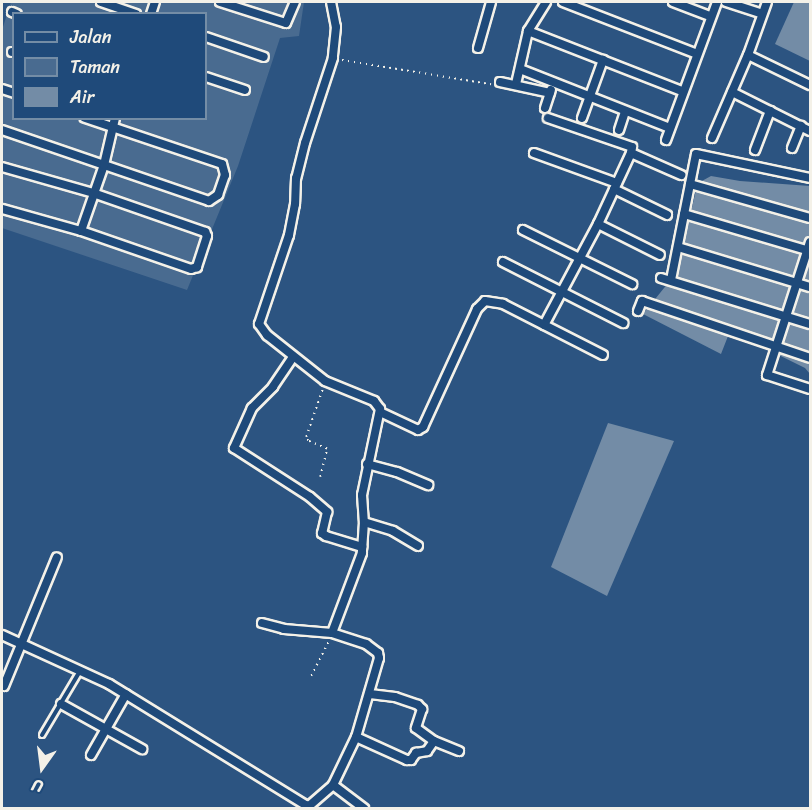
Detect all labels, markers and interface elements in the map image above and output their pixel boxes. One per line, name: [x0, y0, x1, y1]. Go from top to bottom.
legend: [12, 12, 207, 120]
text: Jalan: [70, 21, 111, 53]
text: Taman: [70, 51, 120, 83]
text: Air: [70, 81, 94, 113]
north arrow: [12, 738, 72, 798]
text: U: [29, 771, 46, 801]

